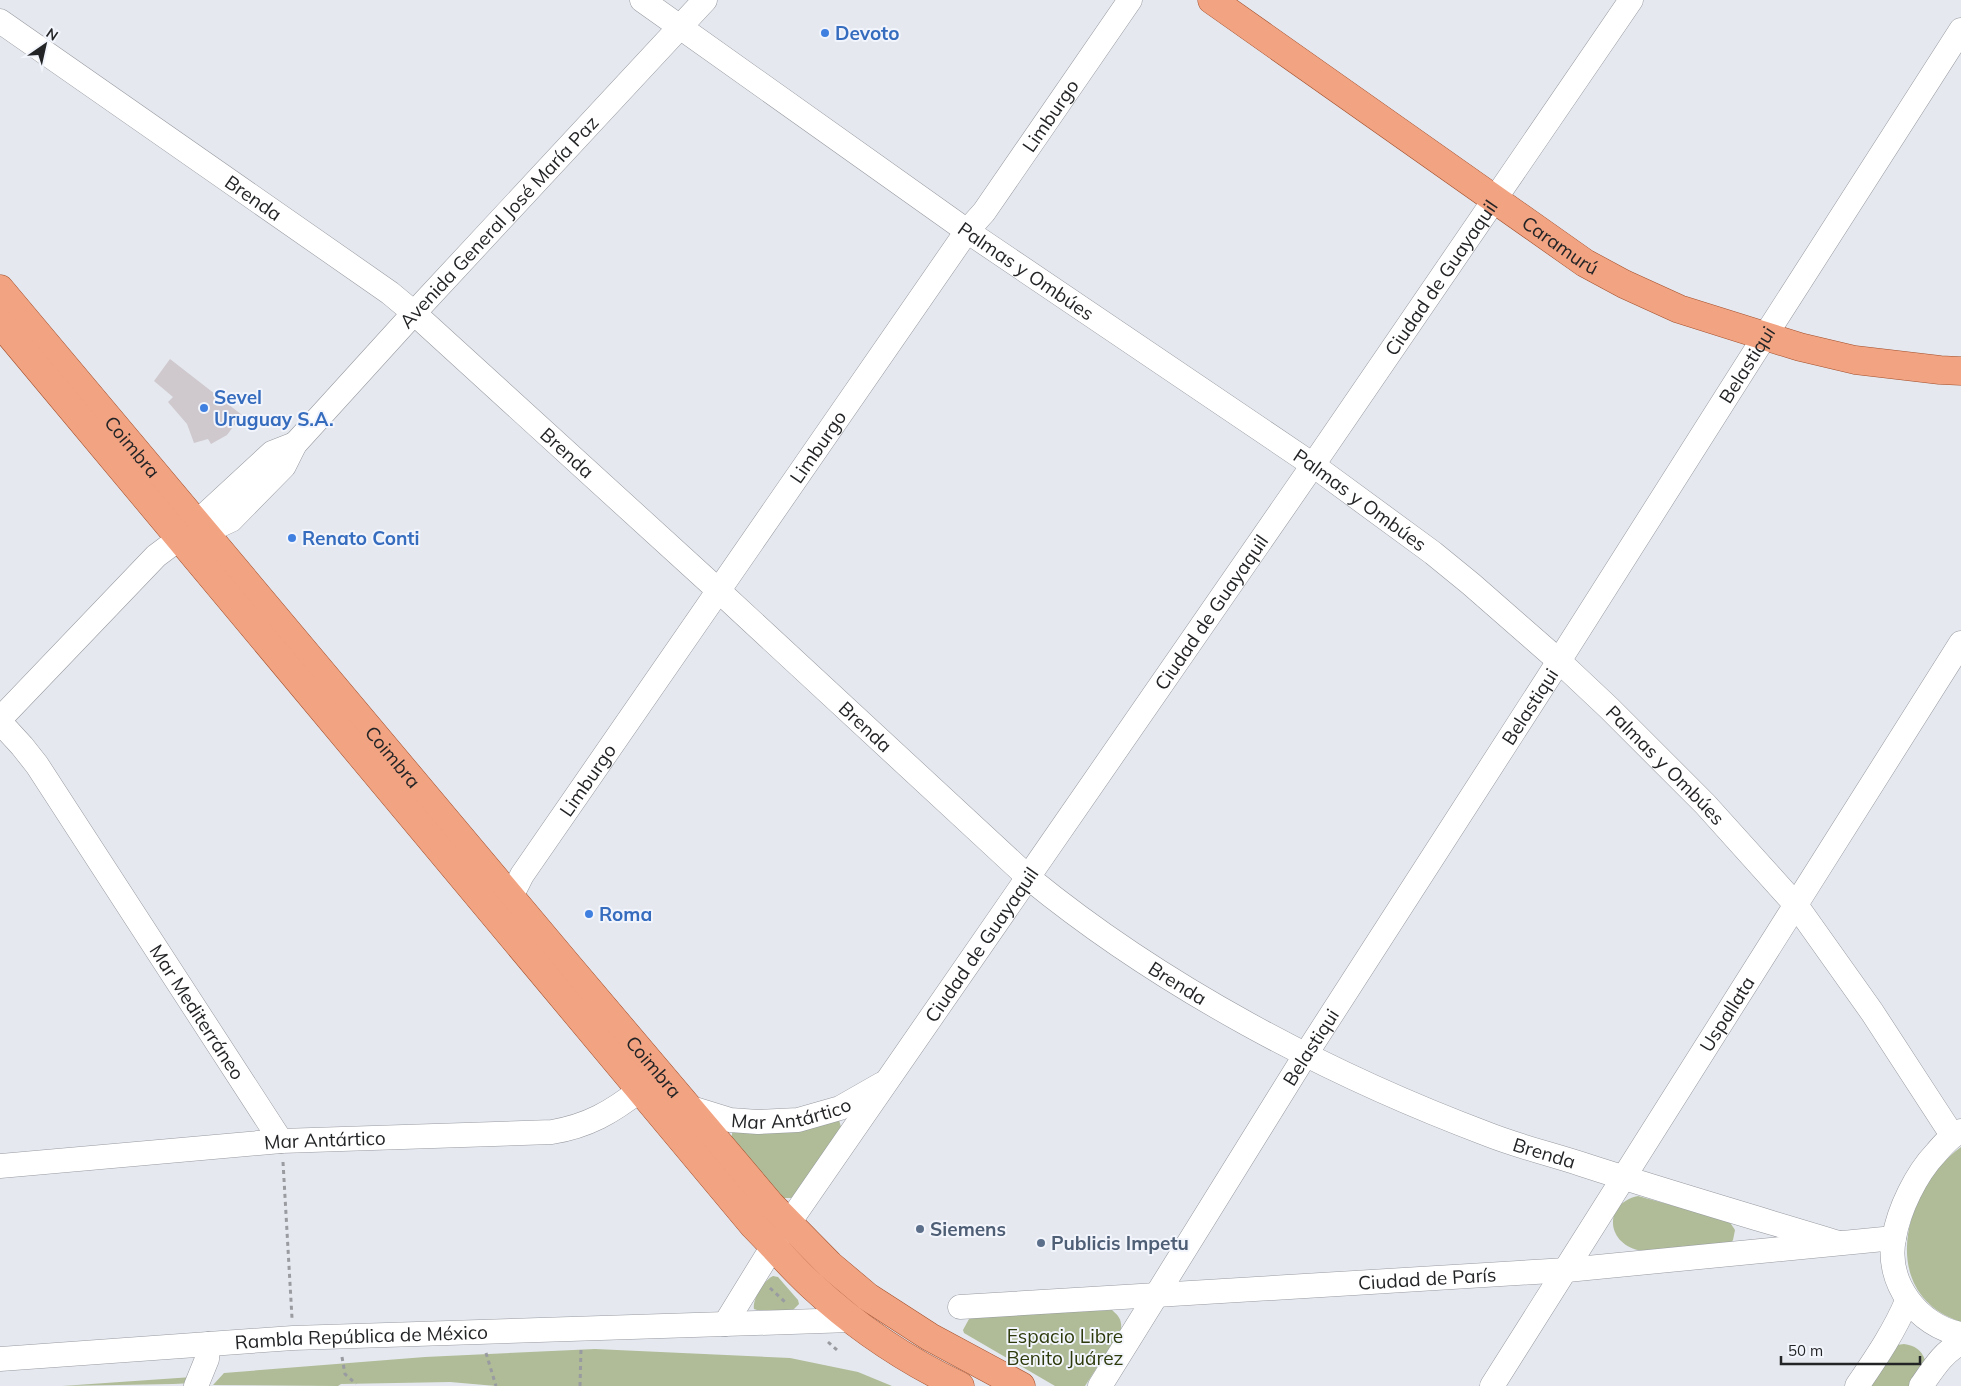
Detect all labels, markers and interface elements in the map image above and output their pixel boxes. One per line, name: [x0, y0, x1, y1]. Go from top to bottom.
north arrow: [20, 20, 70, 70]
place label: Devoto: [835, 21, 899, 45]
text: N: [43, 24, 62, 45]
marker: Devoto: [819, 27, 831, 39]
street label: Limburgo: [1017, 75, 1084, 157]
street label: Avenida General José María Paz: [394, 111, 603, 333]
street label: Brenda: [220, 170, 287, 226]
street label: Ciudad de Guayaquil: [1379, 195, 1503, 360]
street label: Caramurú: [1517, 210, 1603, 280]
street label: Palmas y Ombúes: [953, 216, 1099, 325]
street label: Belastiqui: [1714, 322, 1780, 408]
place label: Sevel Uruguay S.A.: [214, 385, 334, 431]
marker: Sevel Uruguay S.A.: [198, 402, 210, 414]
street label: Limburgo: [784, 406, 851, 488]
street label: Coimbra: [99, 411, 165, 483]
street label: Brenda: [535, 422, 599, 483]
street label: Palmas y Ombúes: [1289, 443, 1431, 556]
place label: Renato Conti: [302, 526, 420, 550]
street label: Ciudad de Guayaquil: [1149, 530, 1273, 695]
marker: Renato Conti: [286, 532, 298, 544]
street label: Belastiqui: [1496, 664, 1563, 749]
street label: Brenda: [834, 696, 897, 757]
street label: Palmas y Ombúes: [1601, 700, 1730, 830]
street label: Coimbra: [360, 721, 426, 793]
street label: Limburgo: [554, 739, 621, 821]
street label: Ciudad de Guayaquil: [919, 862, 1043, 1027]
place label: Roma: [599, 902, 652, 926]
marker: Roma: [583, 908, 595, 920]
street label: Mar Mediterráneo: [144, 940, 250, 1084]
street label: Brenda: [1144, 956, 1211, 1010]
street label: Uspallata: [1694, 972, 1760, 1056]
street label: Belastiqui: [1277, 1004, 1344, 1090]
street label: Coimbra: [621, 1031, 687, 1103]
street label: Mar Antártico: [730, 1092, 855, 1134]
street label: Mar Antártico: [263, 1126, 386, 1154]
street label: Brenda: [1510, 1132, 1578, 1174]
place label: Siemens: [930, 1217, 1006, 1241]
marker: Siemens: [914, 1223, 926, 1235]
place label: Publicis Impetu: [1051, 1231, 1189, 1255]
marker: Publicis Impetu: [1035, 1237, 1047, 1249]
street label: Ciudad de París: [1357, 1262, 1497, 1295]
street label: Rambla República de México: [234, 1320, 488, 1354]
park label: Espacio Libre Benito Juárez: [1007, 1324, 1124, 1370]
scale bar: [1781, 1334, 1920, 1366]
text: 50 m: [1788, 1341, 1823, 1360]

